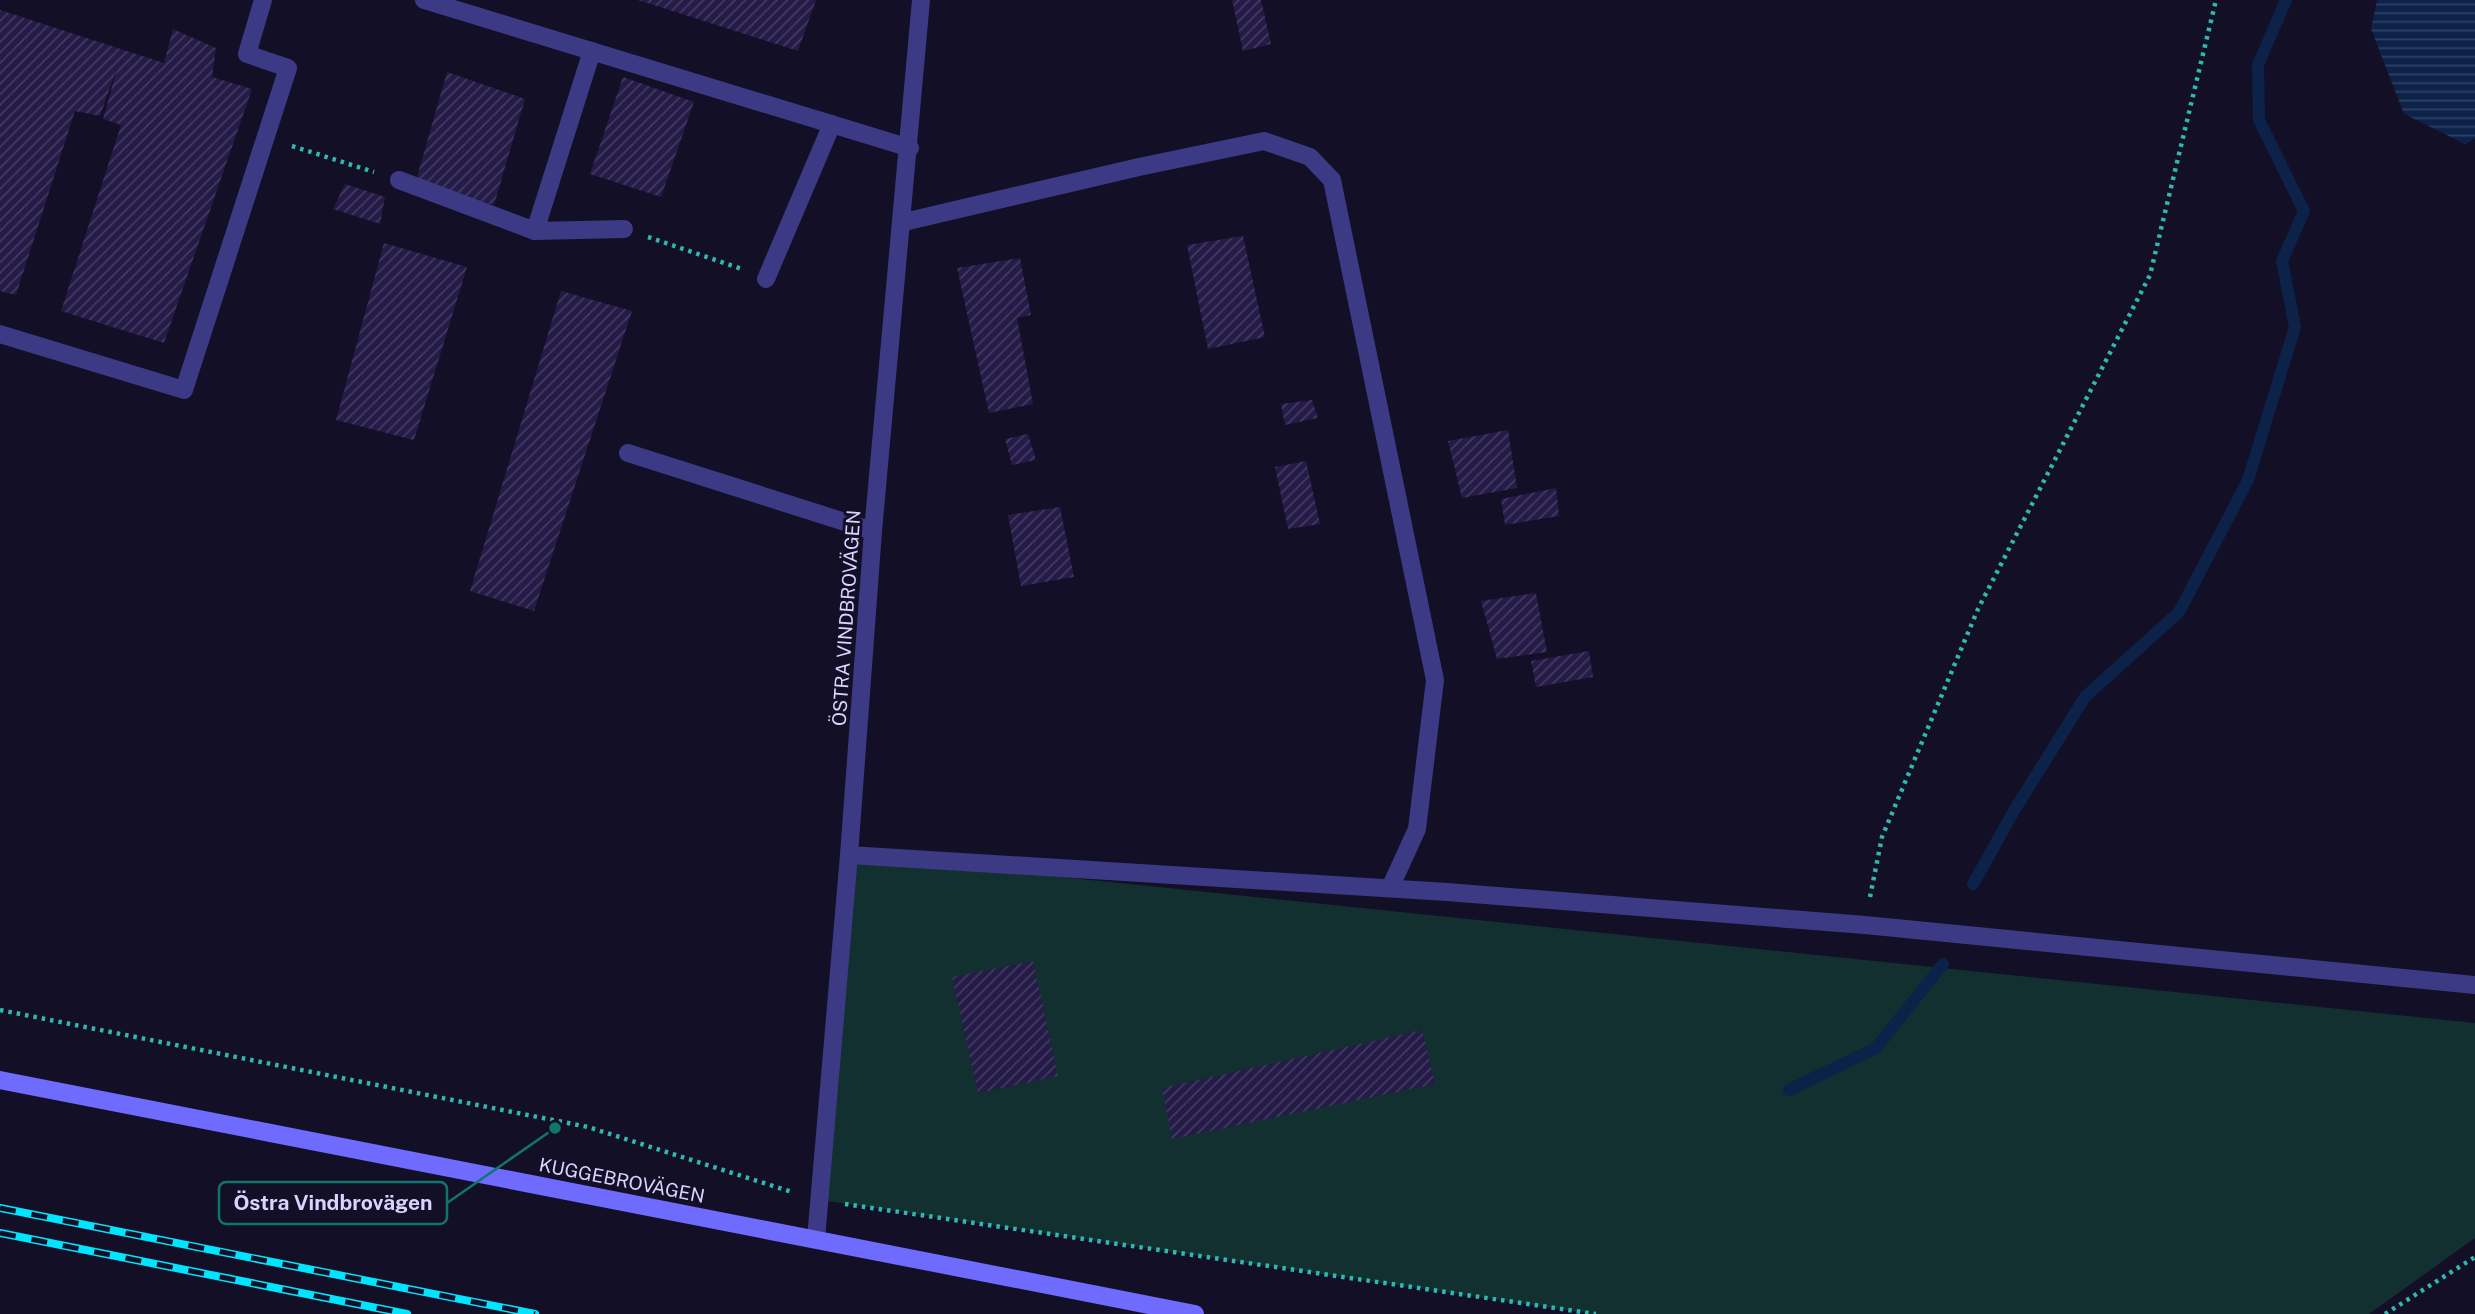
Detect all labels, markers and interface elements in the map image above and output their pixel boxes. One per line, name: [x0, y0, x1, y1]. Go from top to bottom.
street label: ÖSTRA VINDBROVÄGEN: [827, 509, 865, 727]
street label: KUGGEBROVÄGEN: [537, 1153, 707, 1207]
callout: Östra Vindbrovägen: [219, 1182, 447, 1224]
text: Östra Vindbrovägen: [233, 1190, 433, 1215]

